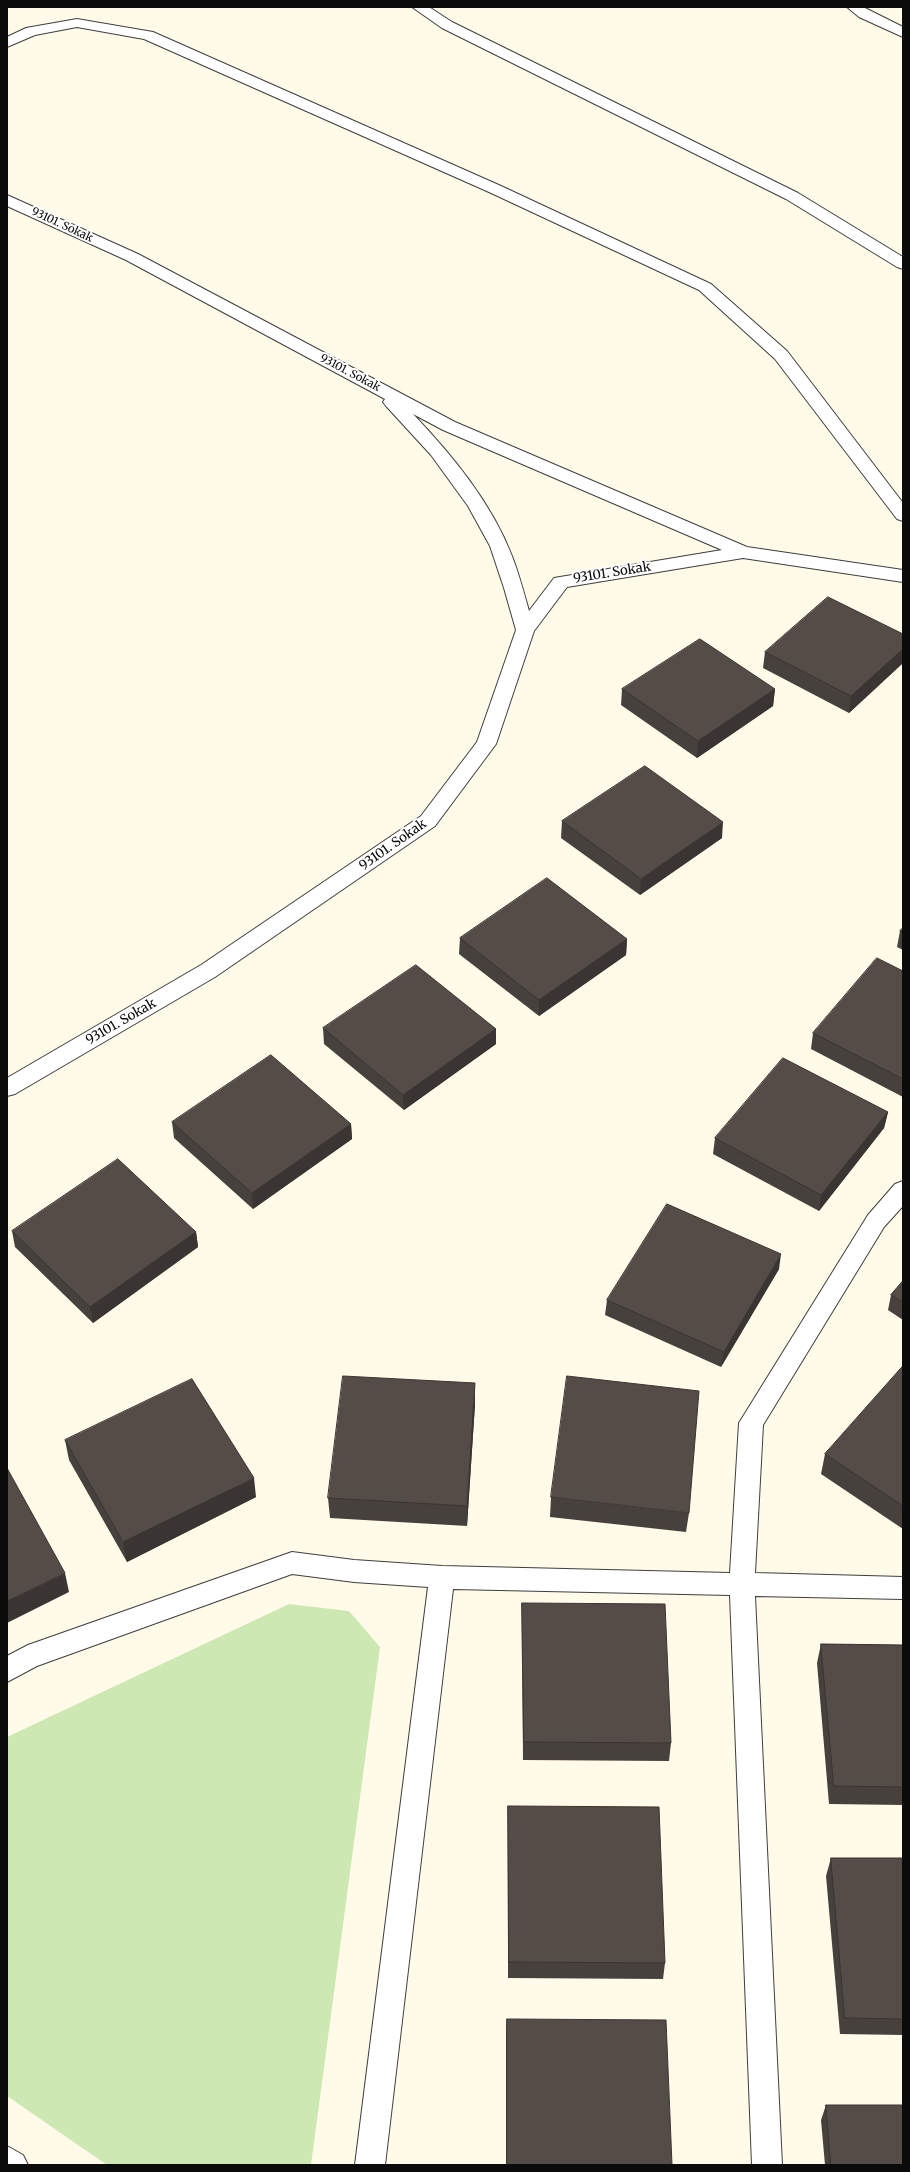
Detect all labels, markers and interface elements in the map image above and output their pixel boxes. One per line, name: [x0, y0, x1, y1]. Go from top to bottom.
street label: 93101. Sokak: [29, 205, 95, 245]
street label: 93101. Sokak: [318, 352, 382, 394]
street label: 93101. Sokak: [572, 559, 652, 587]
street label: 93101. Sokak: [356, 816, 430, 874]
street label: 93101. Sokak: [83, 996, 159, 1048]

